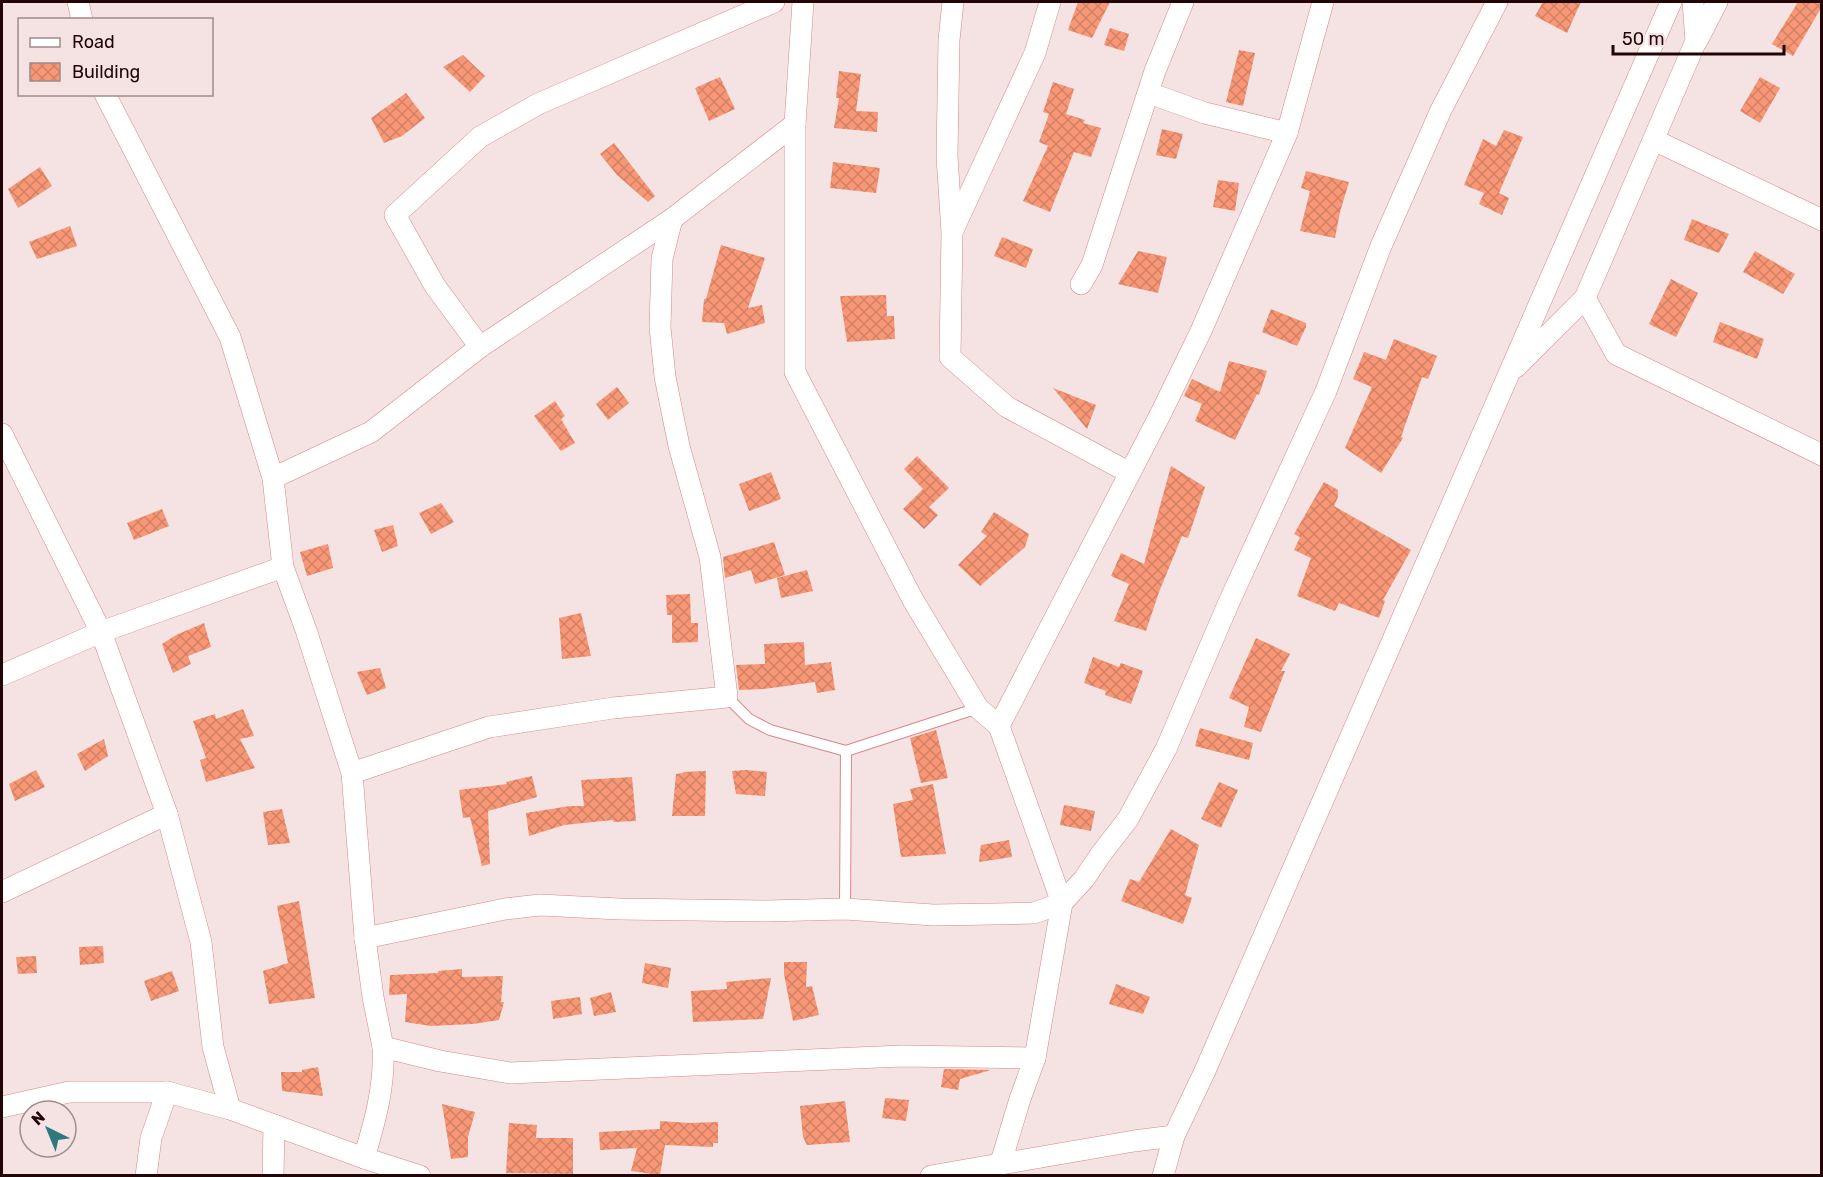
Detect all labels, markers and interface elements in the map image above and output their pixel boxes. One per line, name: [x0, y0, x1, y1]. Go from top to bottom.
legend: [18, 18, 213, 96]
scale bar: [1613, 18, 1784, 56]
text: 50 m: [1622, 28, 1665, 50]
text: Road: [72, 31, 115, 53]
text: Building: [72, 61, 140, 83]
north arrow: [18, 1099, 78, 1159]
text: N: [27, 1108, 49, 1129]

